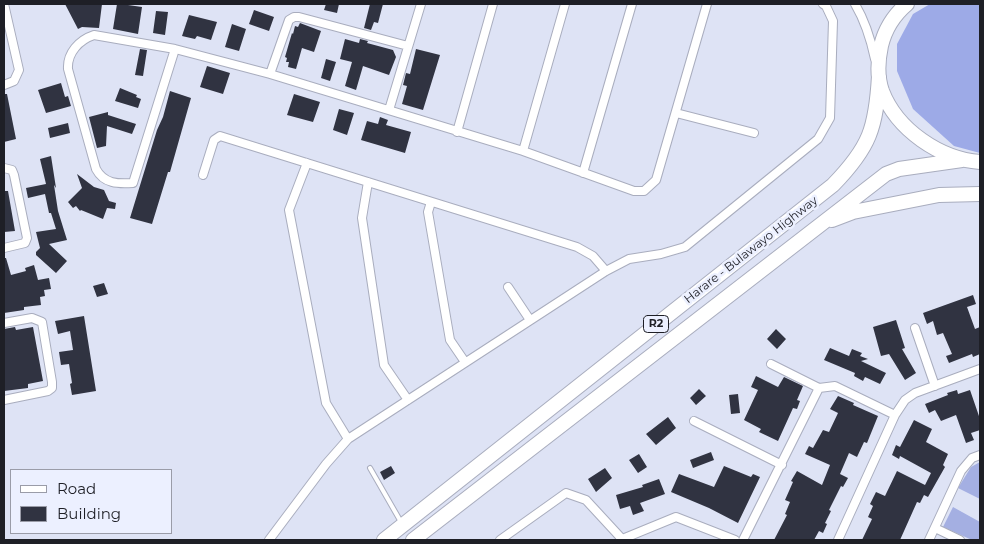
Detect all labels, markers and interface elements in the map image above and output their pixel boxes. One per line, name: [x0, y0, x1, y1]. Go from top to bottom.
street label: Harare - Bulawayo Highway: [681, 193, 821, 307]
road number: R2: [644, 316, 668, 332]
legend: [10, 469, 172, 534]
text: Road: [57, 479, 96, 498]
text: Building: [57, 504, 121, 523]

